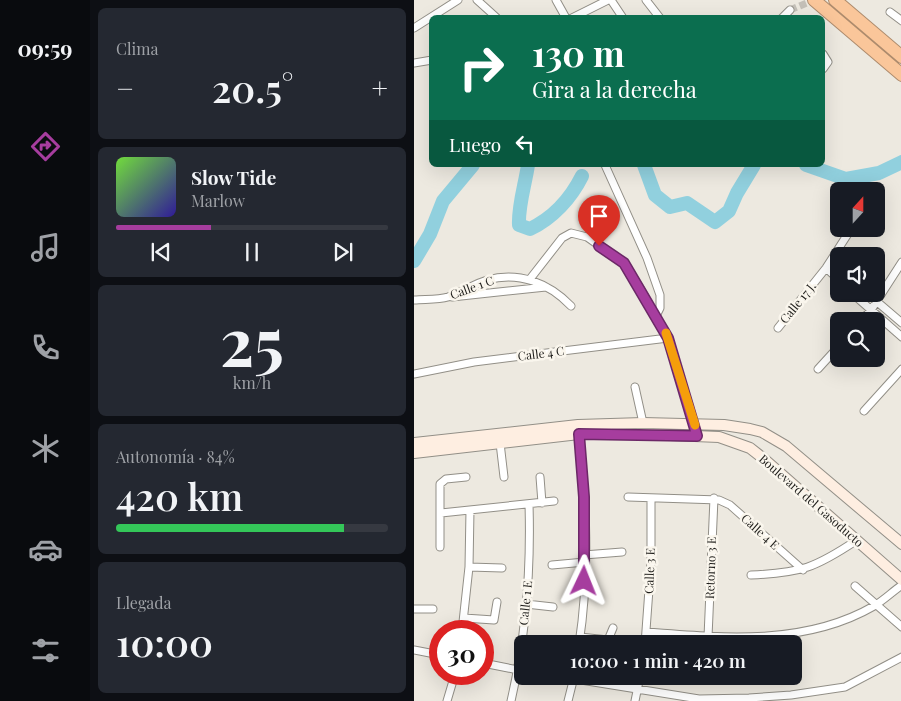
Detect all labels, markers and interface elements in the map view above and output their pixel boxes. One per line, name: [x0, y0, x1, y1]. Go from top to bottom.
text: 130 m: [532, 29, 625, 76]
text: 09:59: [17, 33, 73, 63]
icon: right: [449, 35, 514, 100]
text: Clima: [116, 38, 158, 59]
text: 20.5°: [212, 62, 294, 113]
text: −: [116, 69, 134, 106]
text: +: [372, 69, 388, 106]
text: Gira a la derecha: [532, 74, 697, 104]
icon: directions: [28, 129, 63, 164]
icon: left: [511, 130, 539, 158]
text: Luego: [449, 131, 501, 157]
text: Slow Tide: [191, 164, 276, 190]
north arrow: [830, 182, 885, 238]
map controls: [830, 182, 885, 367]
text: Marlow: [191, 190, 245, 211]
pin: [578, 195, 620, 246]
icon: arrive: [585, 202, 613, 230]
icon: music: [28, 230, 63, 265]
icon: previous: [147, 238, 175, 266]
icon: pause: [238, 238, 266, 266]
icon: next: [329, 238, 357, 266]
button: sound: [830, 247, 885, 302]
street label: Calle 1 C: [447, 272, 496, 302]
street label: Calle 17 J.: [776, 278, 819, 326]
text: 25: [220, 296, 284, 382]
button: search: [830, 312, 885, 367]
icon: phone: [28, 330, 63, 365]
street label: Calle 4 C: [517, 342, 565, 364]
text: km/h: [233, 372, 271, 393]
icon: climate: [28, 431, 63, 466]
text: Autonomía · 84%: [116, 446, 235, 467]
street label: Boulevard del Gasoducto: [756, 450, 868, 550]
text: 420 km: [116, 470, 243, 521]
street label: Calle 4 E: [738, 510, 783, 553]
icon: car: [28, 532, 63, 567]
street label: Retorno 3 E: [701, 536, 719, 599]
street label: Calle 3 E: [640, 548, 658, 594]
position arrow: [557, 554, 609, 606]
street label: Calle 1 E: [515, 580, 535, 626]
text: Llegada: [116, 592, 171, 613]
text: 10:00: [116, 616, 213, 667]
speed limit sign: 30: [429, 620, 494, 685]
icon: filters: [28, 633, 63, 668]
text: 10:00 · 1 min · 420 m: [570, 647, 746, 673]

